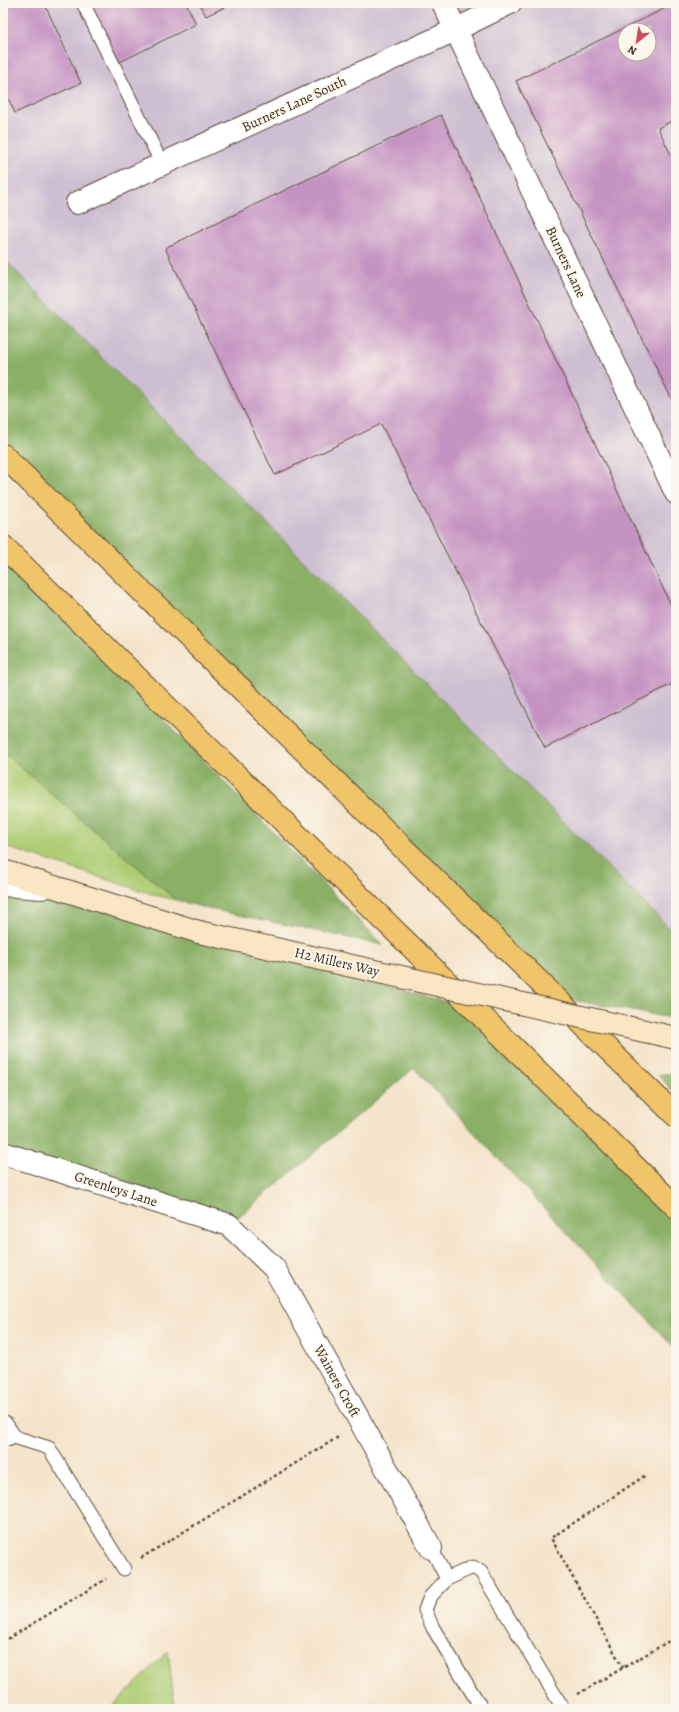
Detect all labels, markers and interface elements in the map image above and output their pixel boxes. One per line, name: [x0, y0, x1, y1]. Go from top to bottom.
north arrow: [617, 22, 657, 62]
text: N: [625, 42, 639, 59]
street label: Burners Lane South: [239, 71, 350, 137]
street label: Burners Lane: [541, 223, 591, 301]
street label: H2 Millers Way: [293, 943, 382, 981]
street label: Greenleys Lane: [72, 1167, 160, 1211]
street label: Wainers Croft: [309, 1341, 365, 1421]

